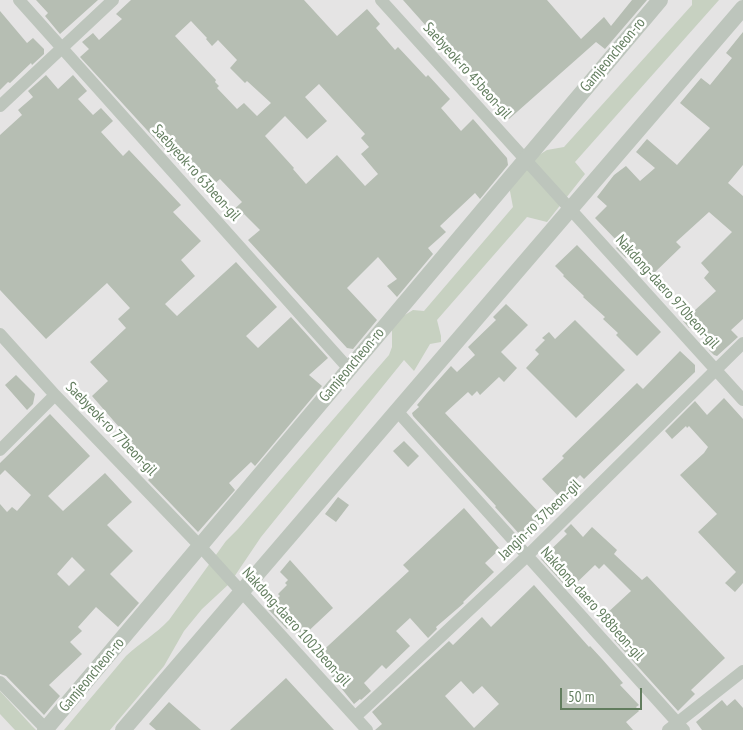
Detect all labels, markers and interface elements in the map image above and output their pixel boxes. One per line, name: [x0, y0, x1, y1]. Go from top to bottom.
street label: Gamjeoncheon-ro: [577, 14, 649, 96]
street label: Saebyeok-ro 45beon-gil: [419, 19, 515, 123]
street label: Saebyeok-ro 63beon-gil: [148, 121, 244, 225]
street label: Nakdong-daero 970beon-gil: [611, 232, 723, 352]
street label: Gamjeoncheon-ro: [316, 324, 388, 406]
street label: Saebyeok-ro 77beon-gil: [62, 378, 160, 480]
street label: Jangin-ro 37beon-gil: [495, 476, 585, 564]
street label: Nakdong-daero 988beon-gil: [536, 544, 648, 664]
street label: Nakdong-daero 1002beon-gil: [238, 564, 354, 690]
street label: Gamjeoncheon-ro: [56, 634, 128, 716]
scale bar: [563, 678, 646, 710]
text: 50 m: [568, 687, 594, 706]

